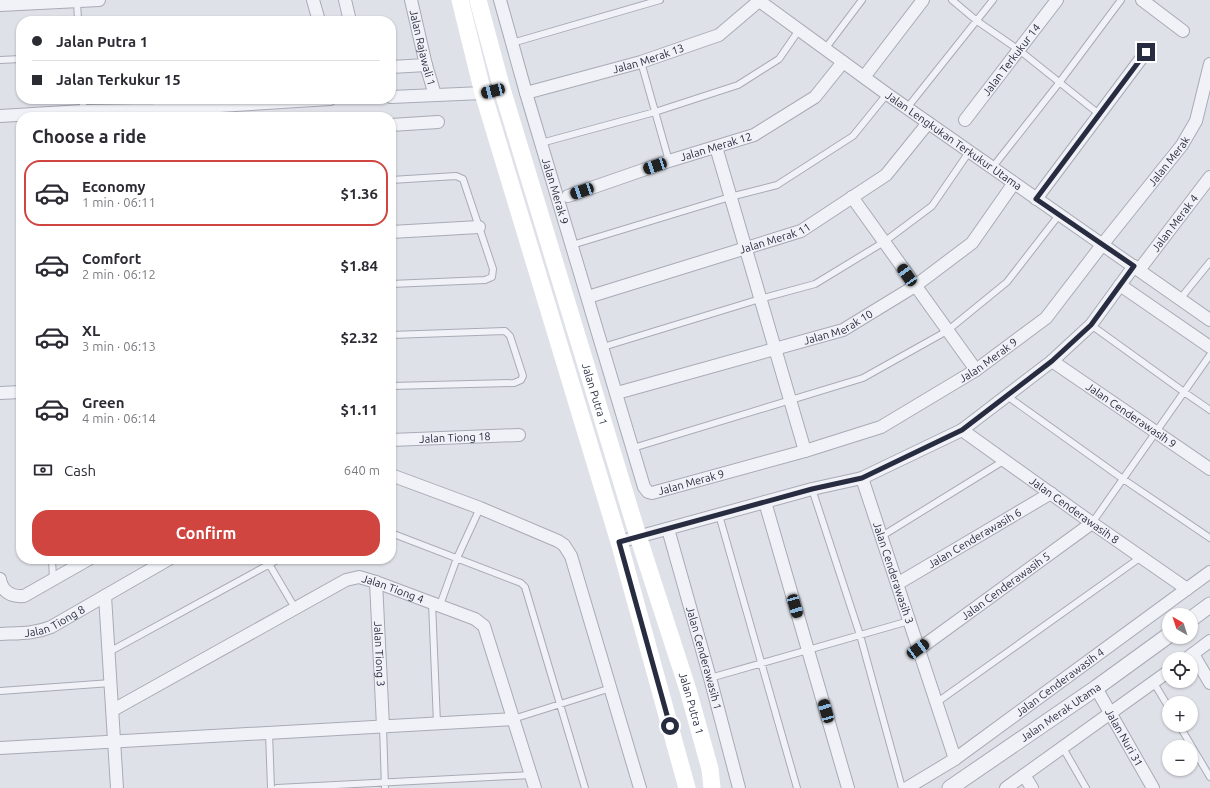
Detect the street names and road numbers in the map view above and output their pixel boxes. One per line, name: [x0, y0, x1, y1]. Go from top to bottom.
street label: Jalan Rajawali 1: [407, 8, 438, 87]
street label: Jalan Terkukur 14: [980, 21, 1042, 98]
street label: Jalan Merak 13: [611, 42, 686, 75]
street label: Jalan Lengkukan Terkukur Utama: [883, 89, 1024, 192]
street label: Jalan Merak 12: [679, 130, 753, 163]
street label: Jalan Merak: [1146, 134, 1192, 188]
street label: Jalan Merak 9: [540, 157, 571, 226]
street label: Jalan Merak 4: [1149, 192, 1200, 254]
street label: Jalan Merak 11: [738, 220, 813, 256]
street label: Jalan Merak 10: [802, 307, 875, 347]
street label: Jalan Merak 9: [957, 336, 1019, 385]
street label: Jalan Putra 1: [580, 362, 610, 426]
street label: Jalan Cenderawasih 9: [1084, 380, 1179, 450]
street label: Jalan Tiong 18: [419, 430, 491, 445]
street label: Jalan Merak 9: [657, 467, 726, 497]
street label: Jalan Cenderawasih 8: [1027, 474, 1121, 546]
street label: Jalan Cenderawasih 6: [926, 506, 1023, 570]
street label: Jalan Cenderawasih 3: [871, 520, 916, 625]
street label: Jalan Cenderawasih 5: [959, 550, 1052, 622]
street label: Jalan Tiong 4: [360, 572, 426, 605]
street label: Jalan Tiong 8: [24, 603, 87, 639]
street label: Jalan Cenderawasih 1: [684, 605, 724, 711]
street label: Jalan Tiong 3: [372, 621, 387, 687]
street label: Jalan Cenderawasih 4: [1013, 646, 1106, 719]
street label: Jalan Putra 1: [677, 671, 706, 736]
street label: Jalan Merak Utama: [1018, 681, 1103, 744]
street label: Jalan Nuri 31: [1103, 707, 1145, 768]

